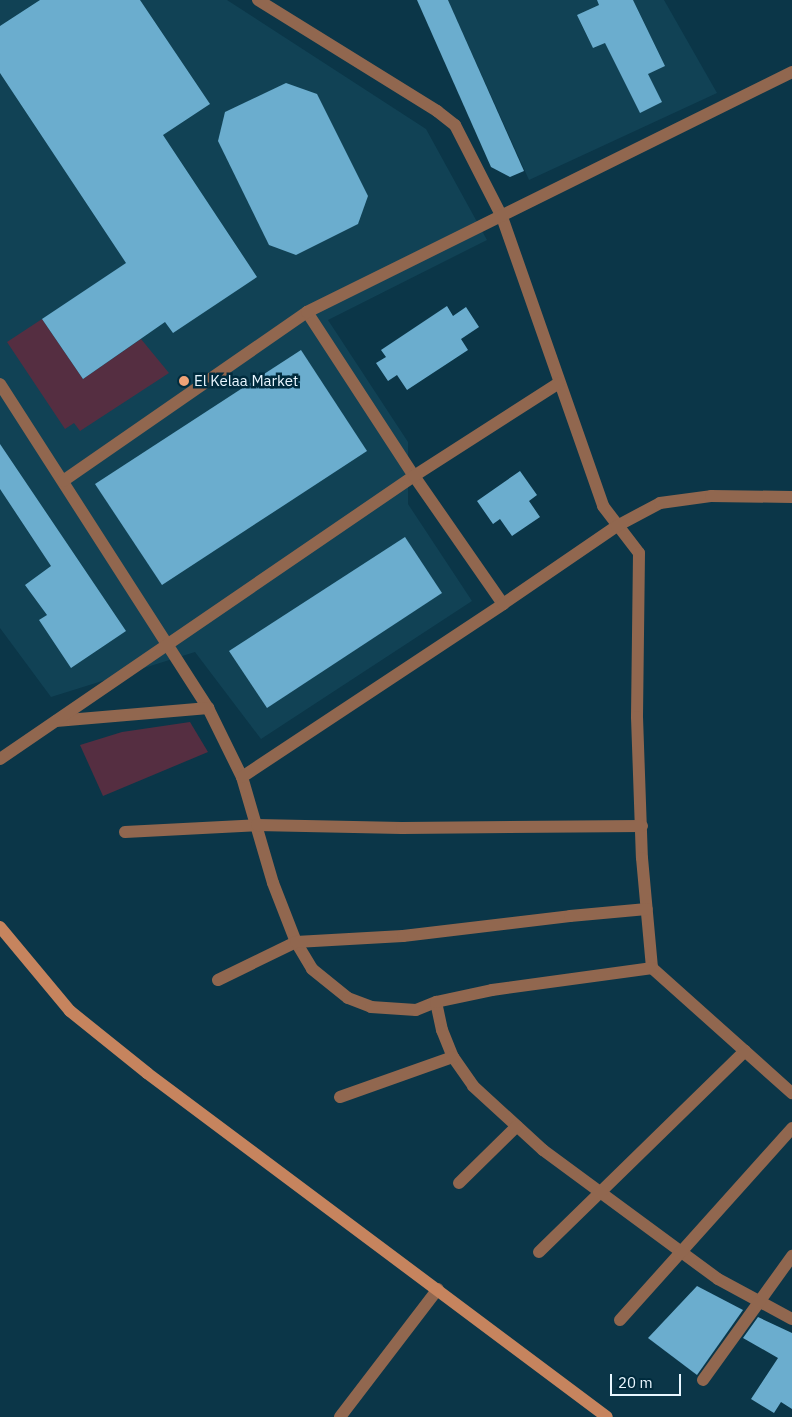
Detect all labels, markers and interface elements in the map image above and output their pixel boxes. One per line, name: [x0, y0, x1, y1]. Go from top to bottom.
place label: El Kelaa Market: [194, 372, 298, 390]
marker: El Kelaa Market: [178, 375, 190, 387]
scale bar: [612, 1364, 683, 1396]
text: 20 m: [618, 1373, 653, 1392]

